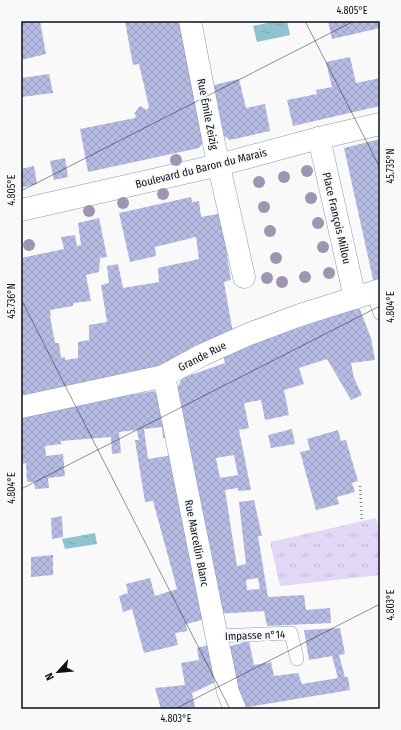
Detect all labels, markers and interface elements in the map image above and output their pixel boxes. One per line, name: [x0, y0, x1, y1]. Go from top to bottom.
text: 4.805°E: [336, 5, 368, 17]
street label: Rue Émile Zeizig: [194, 77, 222, 152]
street label: Boulevard du Baron du Marais: [134, 146, 269, 191]
text: 45.735°N: [385, 148, 397, 184]
street label: Place François Millou: [320, 171, 353, 265]
text: 4.805°E: [6, 174, 18, 206]
text: 45.736°N: [6, 283, 18, 319]
text: 4.804°E: [385, 291, 397, 323]
street label: Grande Rue: [176, 339, 228, 374]
text: 4.804°E: [6, 472, 18, 504]
street label: Rue Marcellin Blanc: [182, 499, 211, 588]
text: 4.803°E: [385, 589, 397, 620]
street label: Impasse n°14: [225, 628, 286, 643]
north arrow: [38, 652, 78, 692]
text: N: [42, 670, 57, 682]
text: 4.803°E: [161, 713, 192, 725]

